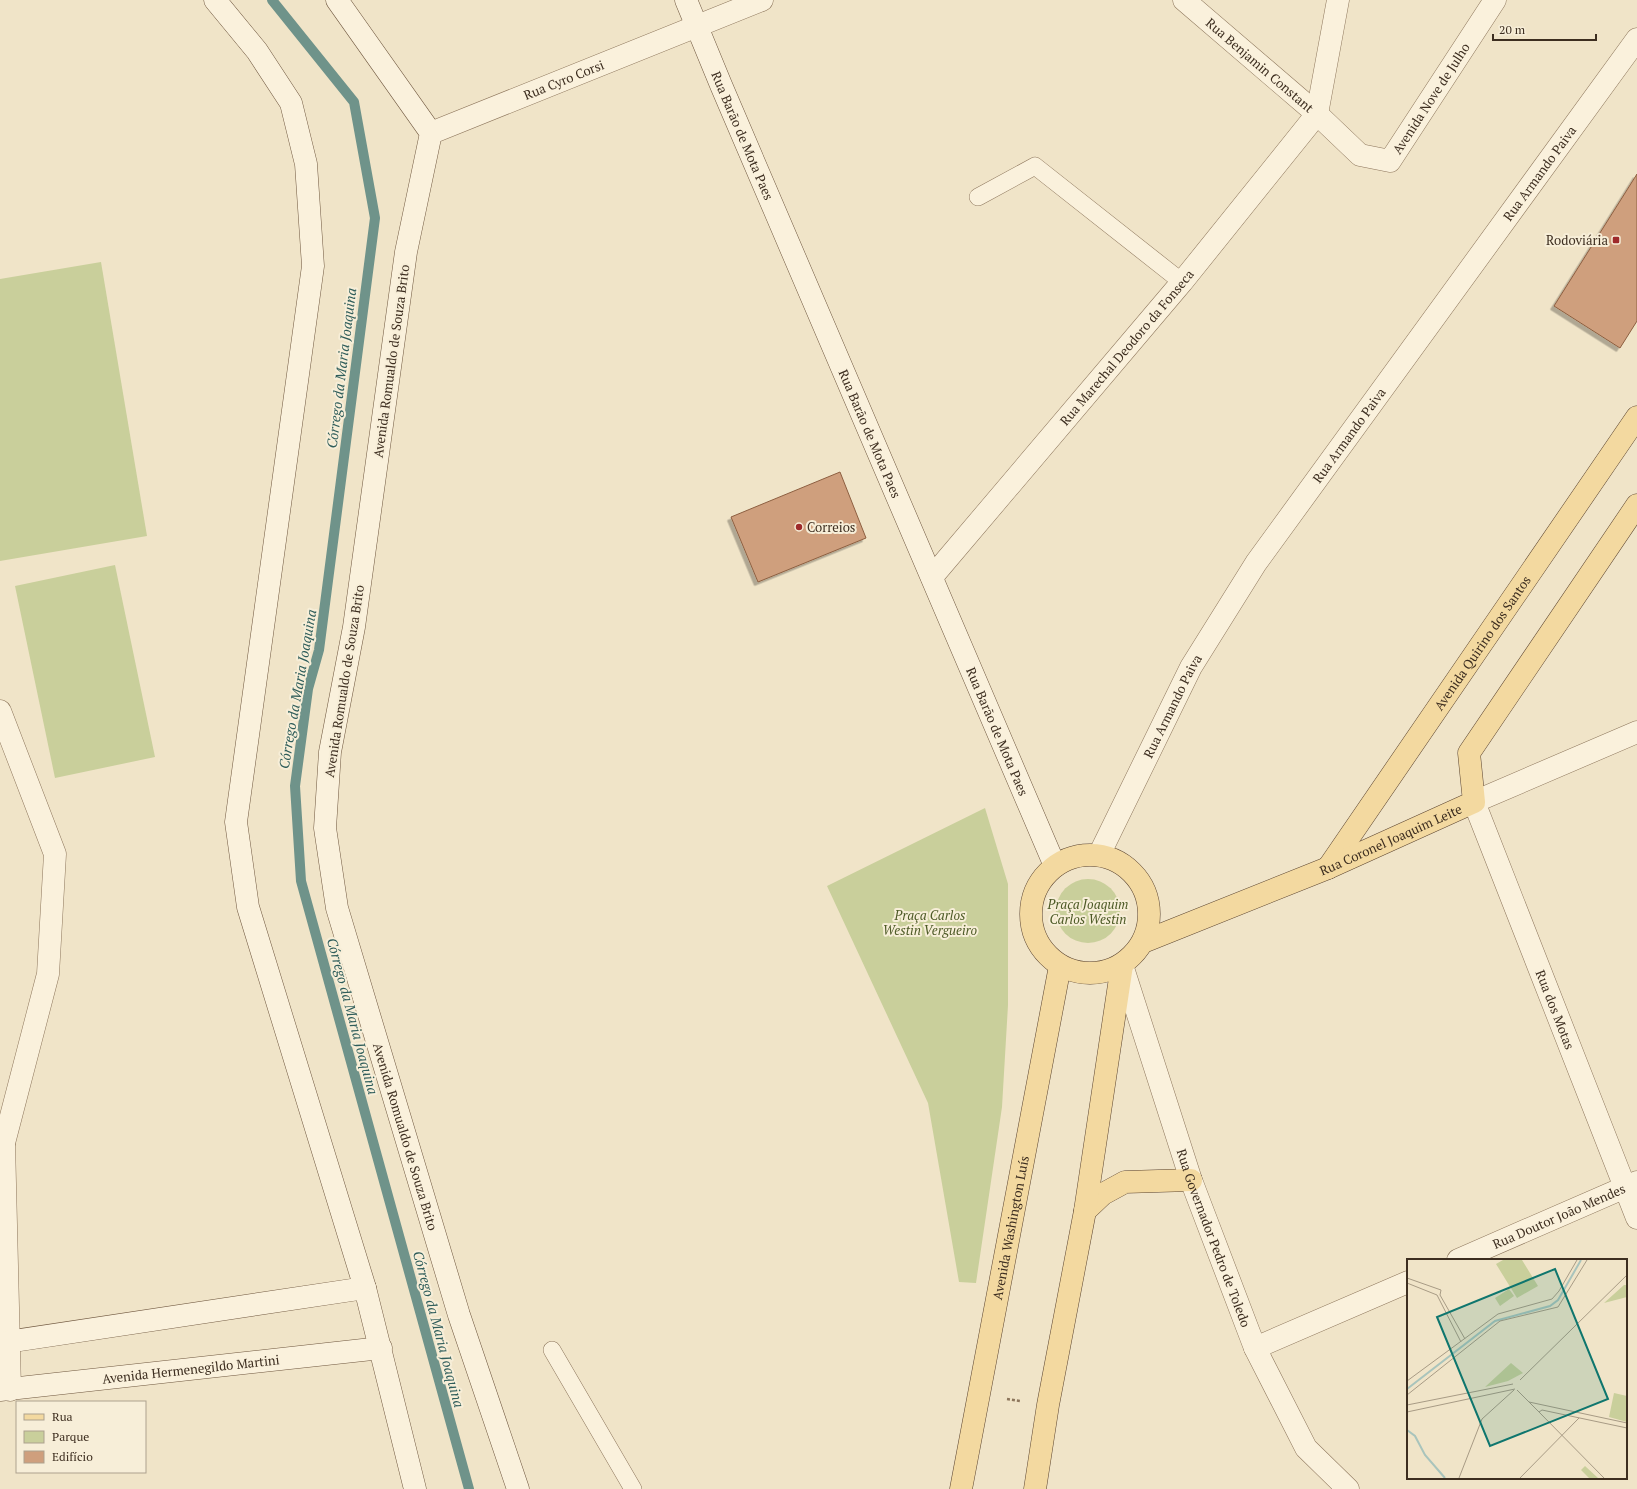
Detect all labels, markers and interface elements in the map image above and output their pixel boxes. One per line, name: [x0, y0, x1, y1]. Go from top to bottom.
street label: Rua Benjamin Constant: [1202, 14, 1318, 117]
scale bar: [1493, 16, 1596, 42]
text: 20 m: [1499, 22, 1526, 37]
street label: Avenida Nove de Julho: [1388, 39, 1474, 158]
street label: Rua Cyro Corsi: [521, 55, 607, 104]
street label: Rua Barão de Mota Paes: [707, 69, 778, 203]
street label: Rua Armando Paiva: [1499, 121, 1580, 224]
place label: Rodoviária: [1546, 231, 1608, 249]
marker: Rodoviária: [1611, 235, 1621, 245]
street label: Avenida Romualdo de Souza Brito: [369, 263, 413, 459]
street label: Rua Marechal Deodoro da Fonseca: [1055, 265, 1198, 429]
water label: Córrego da Maria Joaquina: [322, 287, 360, 449]
street label: Rua Barão de Mota Paes: [835, 366, 906, 501]
street label: Rua Armando Paiva: [1308, 384, 1390, 486]
place label: Correios: [807, 518, 856, 536]
marker: Correios: [794, 522, 804, 532]
street label: Avenida Quirino dos Santos: [1430, 572, 1535, 714]
street label: Avenida Romualdo de Souza Brito: [320, 583, 368, 779]
water label: Córrego da Maria Joaquina: [274, 608, 320, 770]
street label: Rua Armando Paiva: [1139, 650, 1206, 761]
street label: Rua Barão de Mota Paes: [962, 664, 1033, 799]
street label: Rua Coronel Joaquim Leite: [1317, 800, 1465, 880]
park label: Praça Joaquim Carlos Westin: [1047, 895, 1128, 928]
park label: Praça Carlos Westin Vergueiro: [883, 906, 978, 939]
water label: Córrego da Maria Joaquina: [323, 936, 383, 1096]
street label: Rua dos Motas: [1532, 967, 1579, 1052]
street label: Avenida Romualdo de Souza Brito: [369, 1040, 442, 1233]
street label: Rua Governador Pedro de Toledo: [1173, 1146, 1255, 1330]
street label: Avenida Washington Luís: [988, 1154, 1033, 1301]
street label: Rua Doutor João Mendes: [1490, 1179, 1628, 1253]
water label: Córrego da Maria Joaquina: [409, 1249, 469, 1409]
inset map: [1407, 1259, 1627, 1479]
street label: Avenida Hermenegildo Martini: [101, 1350, 280, 1388]
legend: [16, 1401, 146, 1473]
text: Rua: [52, 1409, 73, 1424]
text: Parque: [52, 1429, 89, 1444]
text: Edifício: [52, 1449, 93, 1464]

